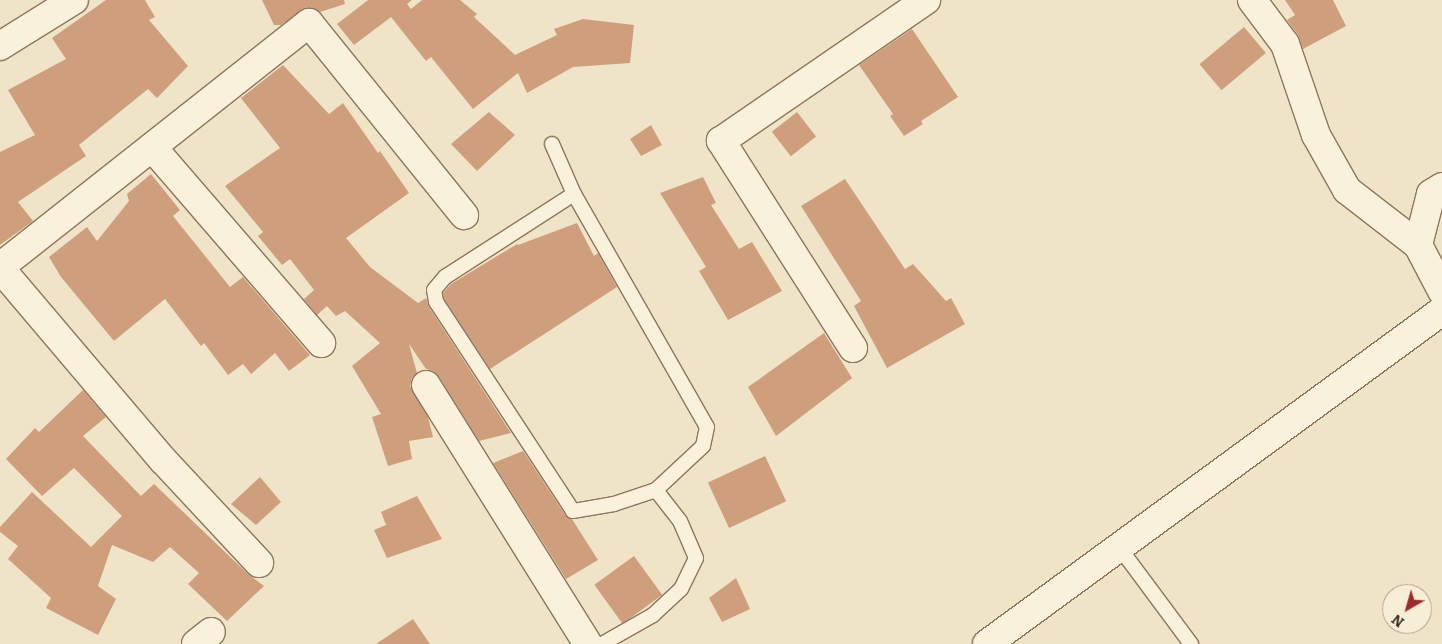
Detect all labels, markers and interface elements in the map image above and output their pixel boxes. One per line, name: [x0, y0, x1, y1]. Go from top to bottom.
north arrow: [1382, 584, 1432, 634]
text: N: [1389, 610, 1408, 630]

